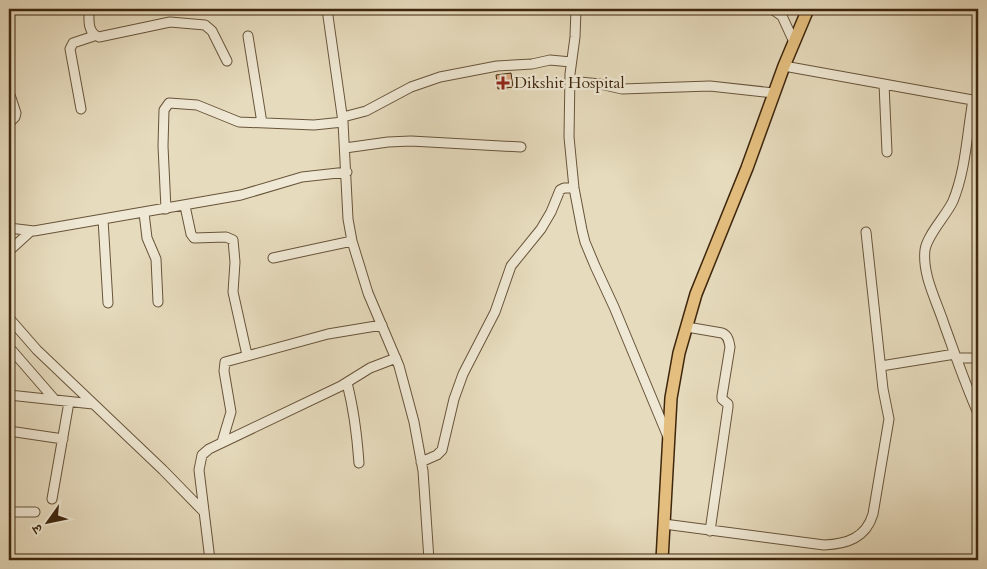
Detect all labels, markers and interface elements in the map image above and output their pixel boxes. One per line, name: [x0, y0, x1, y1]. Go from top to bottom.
place label: Dikshit Hospital: [514, 72, 624, 94]
marker: Dikshit Hospital: [496, 76, 510, 90]
north arrow: [22, 496, 72, 546]
text: उ: [27, 520, 48, 538]

